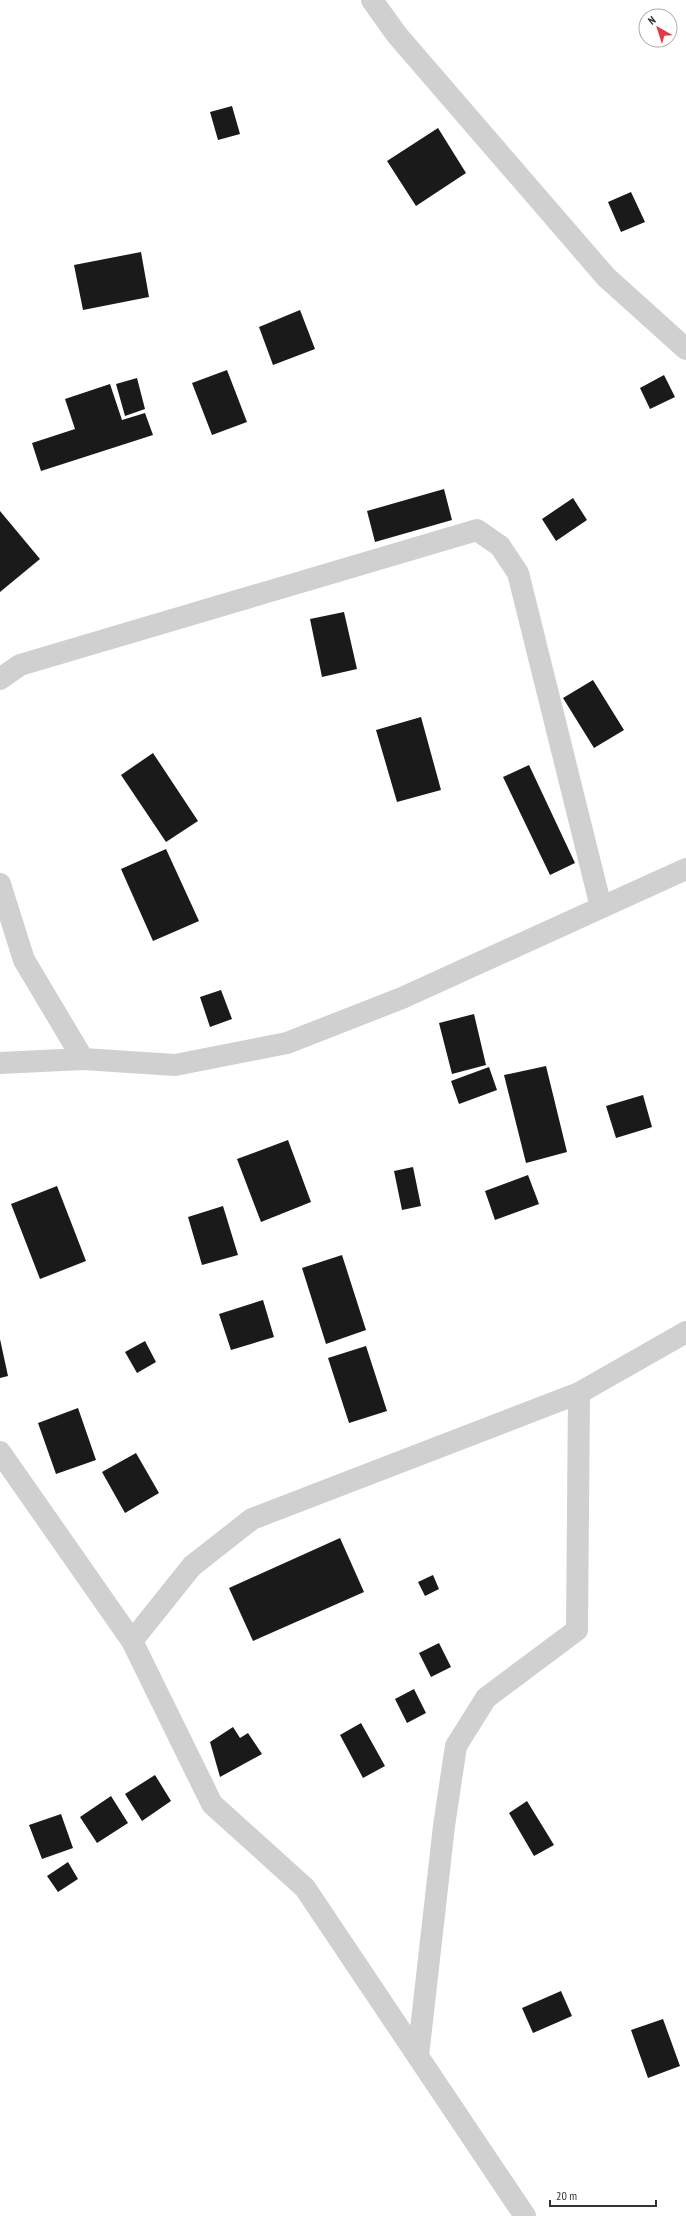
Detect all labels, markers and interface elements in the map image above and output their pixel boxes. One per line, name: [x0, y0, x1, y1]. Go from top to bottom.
north arrow: [638, 8, 678, 48]
text: N: [645, 13, 658, 28]
scale bar: [550, 2182, 656, 2208]
text: 20 m: [556, 2188, 577, 2203]

